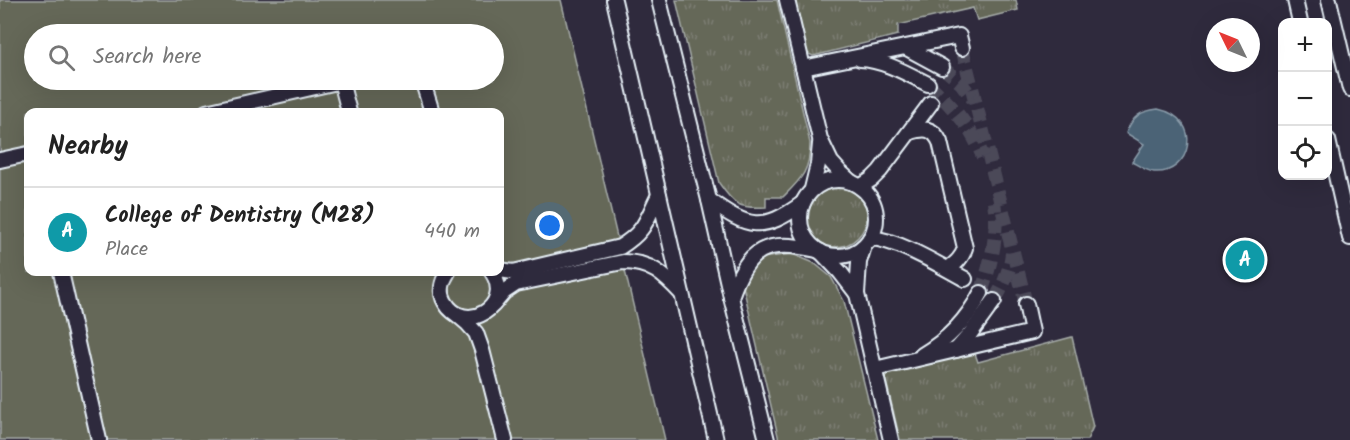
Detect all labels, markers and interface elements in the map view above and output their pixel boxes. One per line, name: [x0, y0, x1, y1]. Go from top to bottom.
north arrow: [1206, 18, 1260, 72]
map controls: [1278, 18, 1332, 180]
button: +: [1278, 18, 1332, 72]
search box: [24, 24, 504, 90]
text: Search here: [93, 40, 201, 75]
icon: search: [45, 41, 78, 74]
button: −: [1278, 72, 1332, 126]
text: Nearby: [48, 126, 128, 168]
button: locate: [1278, 126, 1332, 180]
text: College of Dentistry (M28): [105, 199, 375, 234]
your location: [535, 211, 564, 240]
text: A: [61, 216, 74, 248]
text: 440 m: [424, 216, 480, 248]
text: Place: [105, 234, 148, 266]
pin: A: [1226, 238, 1264, 282]

